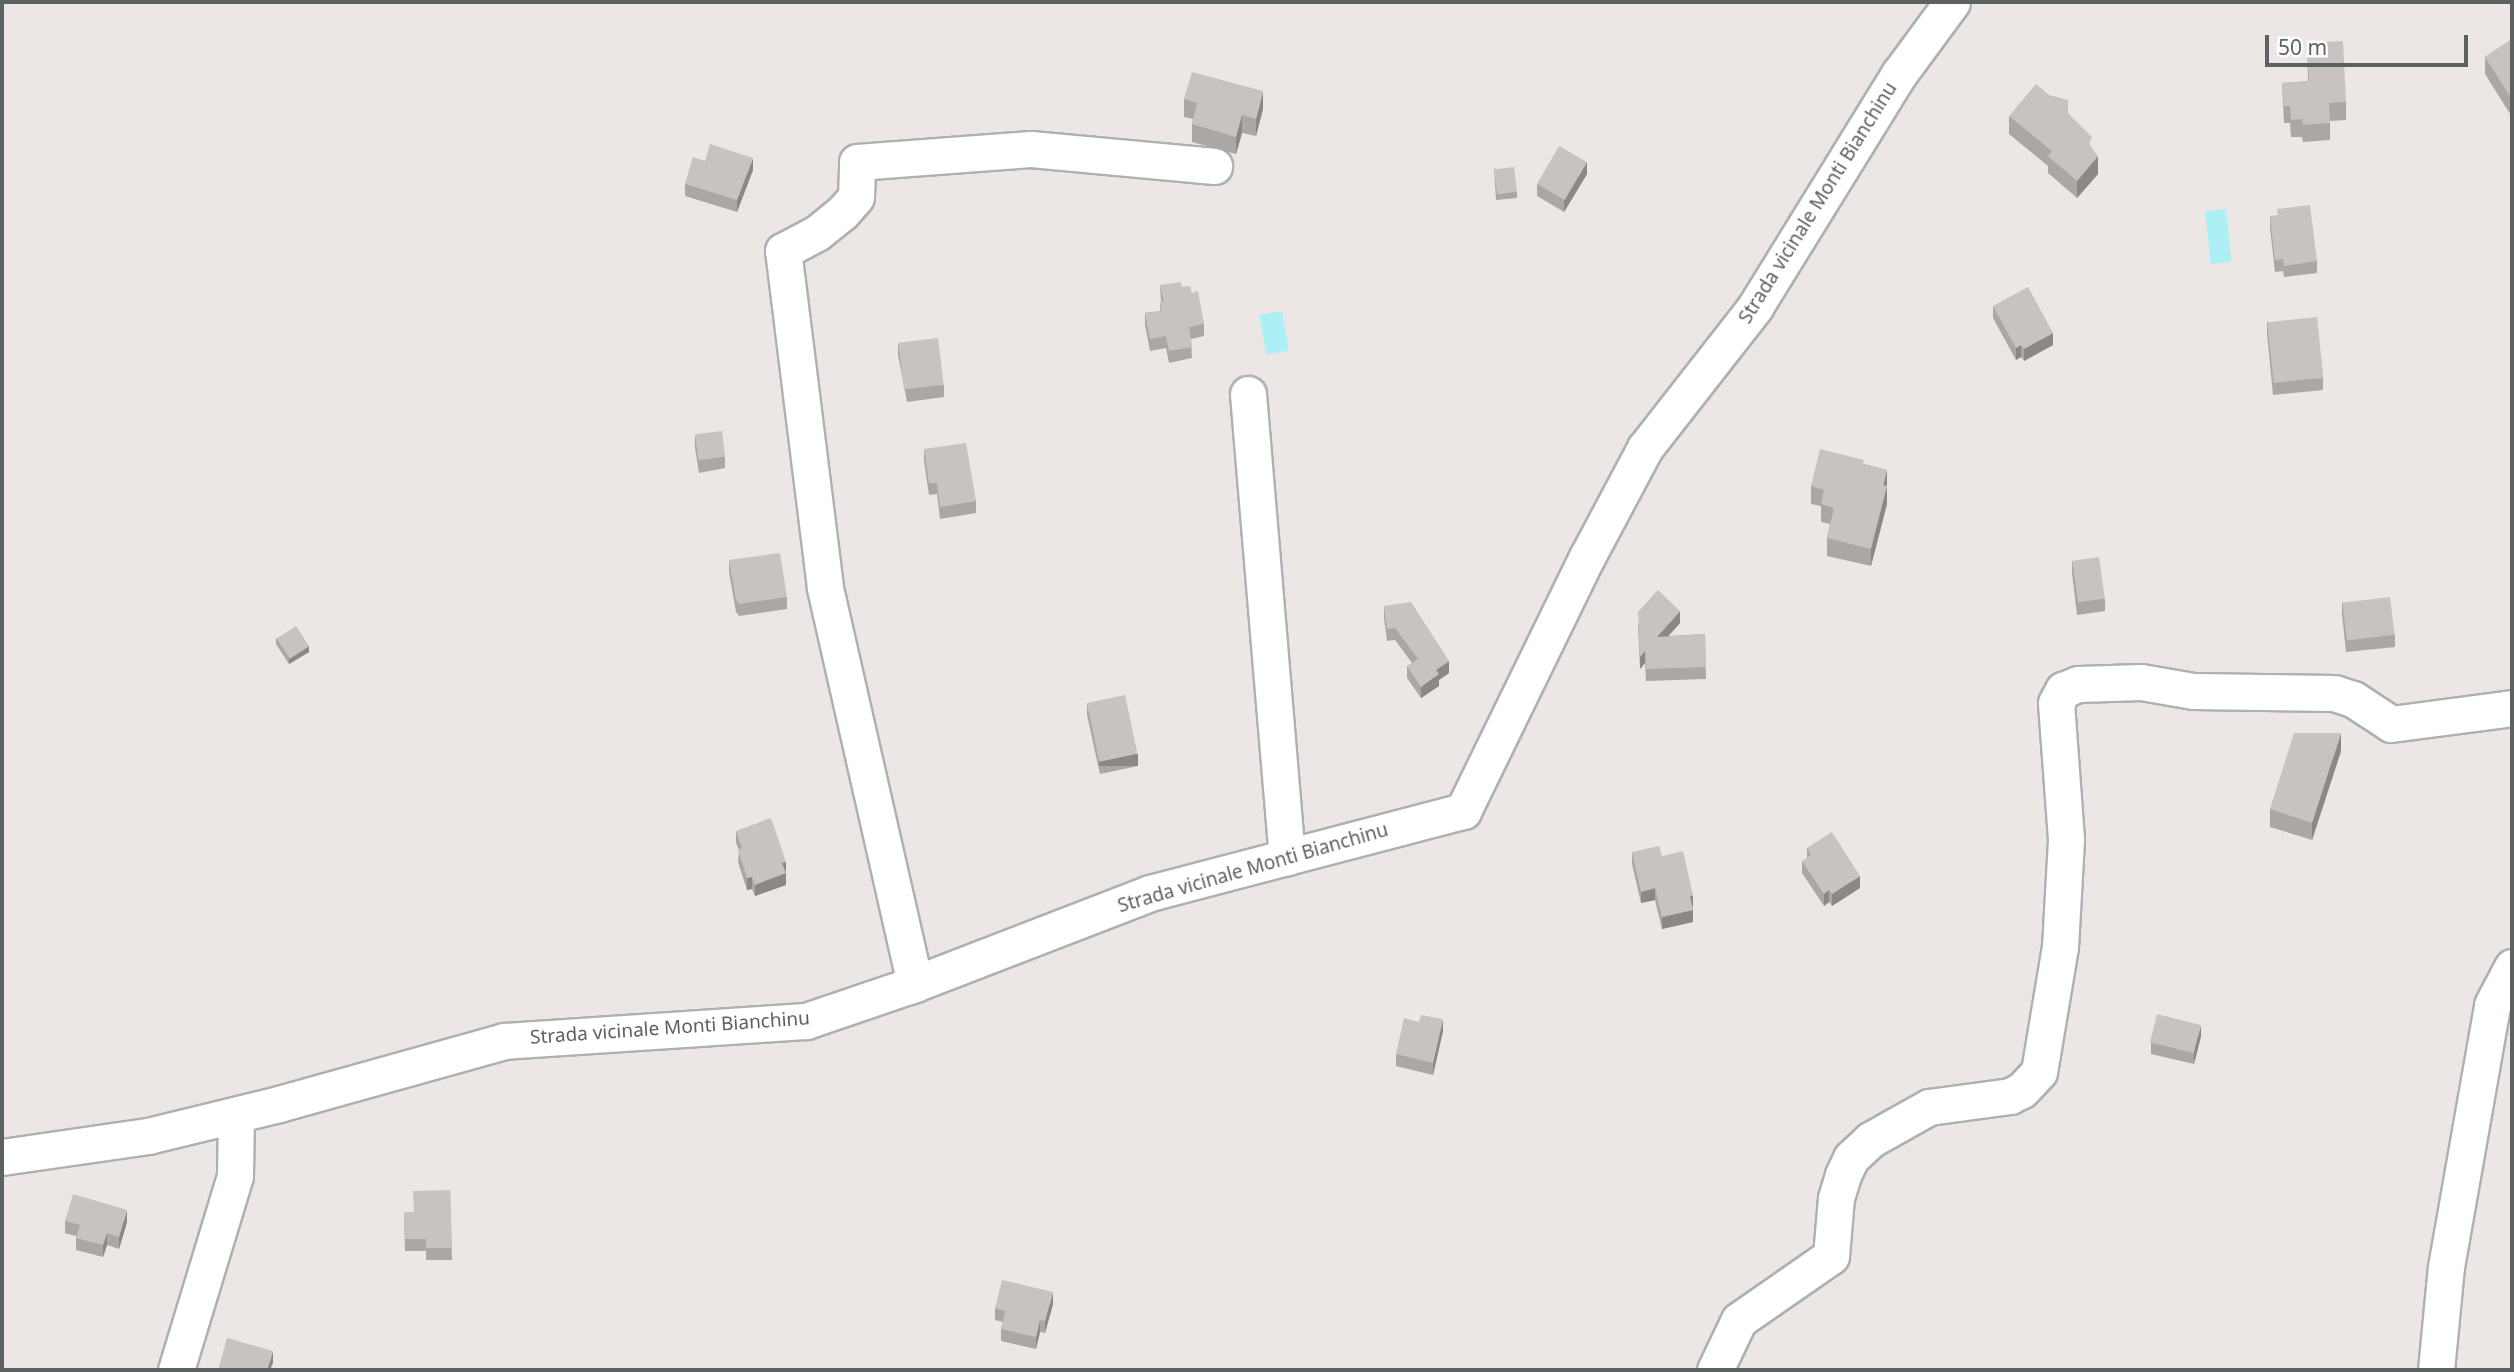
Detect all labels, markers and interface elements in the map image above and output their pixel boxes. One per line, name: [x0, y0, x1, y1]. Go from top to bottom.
scale bar: [2269, 21, 2472, 65]
text: 50 m: [2278, 33, 2327, 61]
street label: Strada vicinale Monti Bianchinu: [1734, 78, 1902, 328]
street label: Strada vicinale Monti Bianchinu: [1115, 818, 1391, 918]
street label: Strada vicinale Monti Bianchinu: [529, 1007, 811, 1049]

